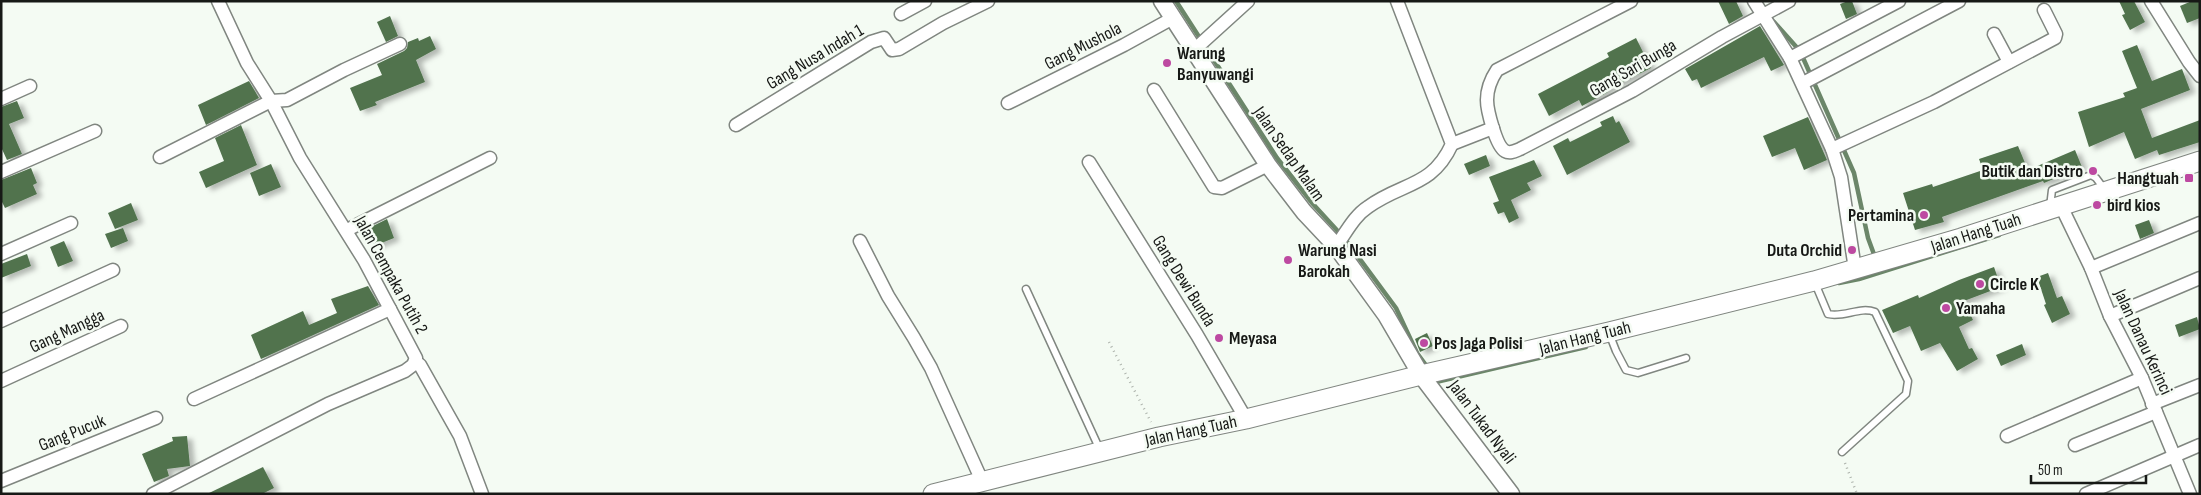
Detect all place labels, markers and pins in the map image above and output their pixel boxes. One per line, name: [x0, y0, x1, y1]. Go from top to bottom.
place label: Warung Banyuwangi: [1177, 43, 1254, 85]
marker: Warung Banyuwangi: [1161, 57, 1173, 69]
place label: Butik dan Distro: [1982, 161, 2083, 182]
marker: Butik dan Distro: [2087, 165, 2099, 177]
place label: Hangtuah: [2117, 168, 2179, 189]
marker: Hangtuah: [2183, 172, 2195, 184]
place label: bird kios: [2107, 195, 2161, 216]
marker: bird kios: [2091, 199, 2103, 211]
place label: Pertamina: [1848, 205, 1914, 226]
marker: Pertamina: [1918, 209, 1930, 221]
place label: Warung Nasi Barokah: [1298, 240, 1377, 282]
place label: Duta Orchid: [1767, 240, 1842, 261]
marker: Duta Orchid: [1846, 244, 1858, 256]
marker: Warung Nasi Barokah: [1282, 254, 1294, 266]
place label: Circle K: [1990, 274, 2039, 295]
marker: Circle K: [1974, 278, 1986, 290]
place label: Yamaha: [1956, 298, 2005, 319]
marker: Yamaha: [1940, 302, 1952, 314]
place label: Meyasa: [1229, 328, 1277, 349]
marker: Meyasa: [1213, 332, 1225, 344]
place label: Pos Jaga Polisi: [1434, 333, 1523, 354]
marker: Pos Jaga Polisi: [1418, 337, 1430, 349]

